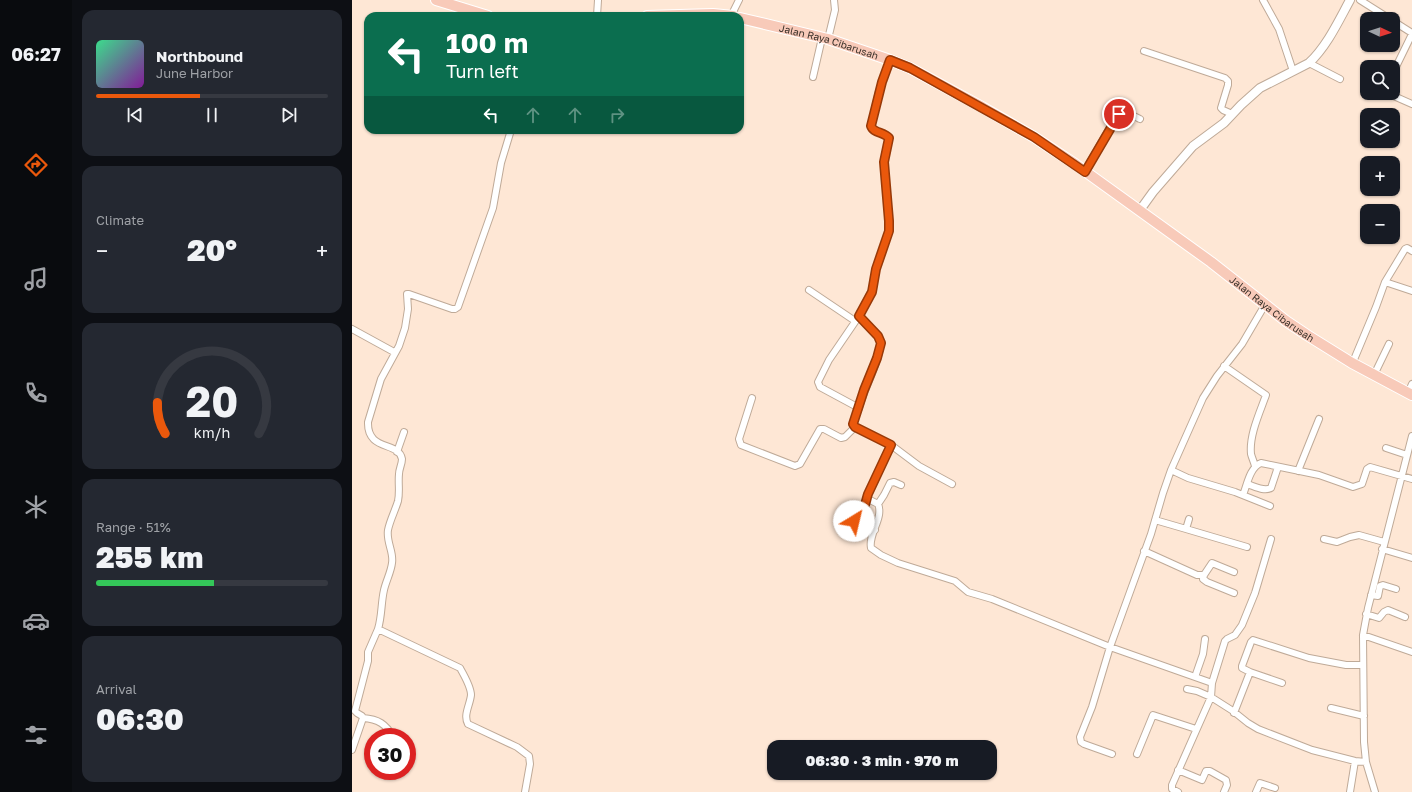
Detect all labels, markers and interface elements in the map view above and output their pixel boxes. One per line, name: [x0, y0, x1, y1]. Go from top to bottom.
north arrow: [1360, 12, 1400, 52]
map controls: [1360, 12, 1400, 244]
street label: Jalan Raya Cibarusah: [778, 22, 880, 62]
text: 100 m: [446, 26, 528, 59]
icon: left: [380, 28, 432, 80]
text: 06:27: [11, 43, 61, 65]
text: Northbound: [156, 47, 243, 65]
text: Turn left: [446, 60, 519, 82]
button: search: [1360, 60, 1400, 100]
text: June Harbor: [156, 65, 233, 81]
pin: [1102, 97, 1136, 131]
icon: arrive: [1108, 103, 1130, 125]
icon: previous: [124, 104, 146, 126]
icon: pause: [201, 104, 223, 126]
icon: next: [278, 104, 300, 126]
icon: left: [480, 104, 502, 126]
icon: ahead: [522, 104, 544, 126]
icon: ahead: [564, 104, 586, 126]
icon: right: [606, 104, 628, 126]
button: layers: [1360, 108, 1400, 148]
icon: directions: [22, 151, 50, 179]
button: +: [1360, 156, 1400, 196]
button: −: [1360, 204, 1400, 244]
text: Climate: [96, 212, 144, 228]
text: 20°: [187, 232, 237, 268]
text: −: [96, 237, 108, 264]
text: +: [316, 237, 328, 264]
icon: music: [22, 265, 50, 293]
street label: Jalan Raya Cibarusah: [1227, 273, 1317, 344]
text: 20: [186, 376, 238, 426]
icon: phone: [22, 379, 50, 407]
text: km/h: [194, 424, 230, 441]
icon: climate: [22, 493, 50, 521]
position arrow: [833, 500, 875, 542]
text: Range · 51%: [96, 519, 171, 535]
text: 255 km: [96, 539, 203, 575]
icon: car: [22, 607, 50, 635]
text: Arrival: [96, 681, 137, 697]
text: 06:30: [96, 701, 184, 737]
icon: filters: [22, 721, 50, 749]
speed limit sign: 30: [364, 728, 416, 780]
text: 06:30 · 3 min · 970 m: [805, 751, 959, 769]

